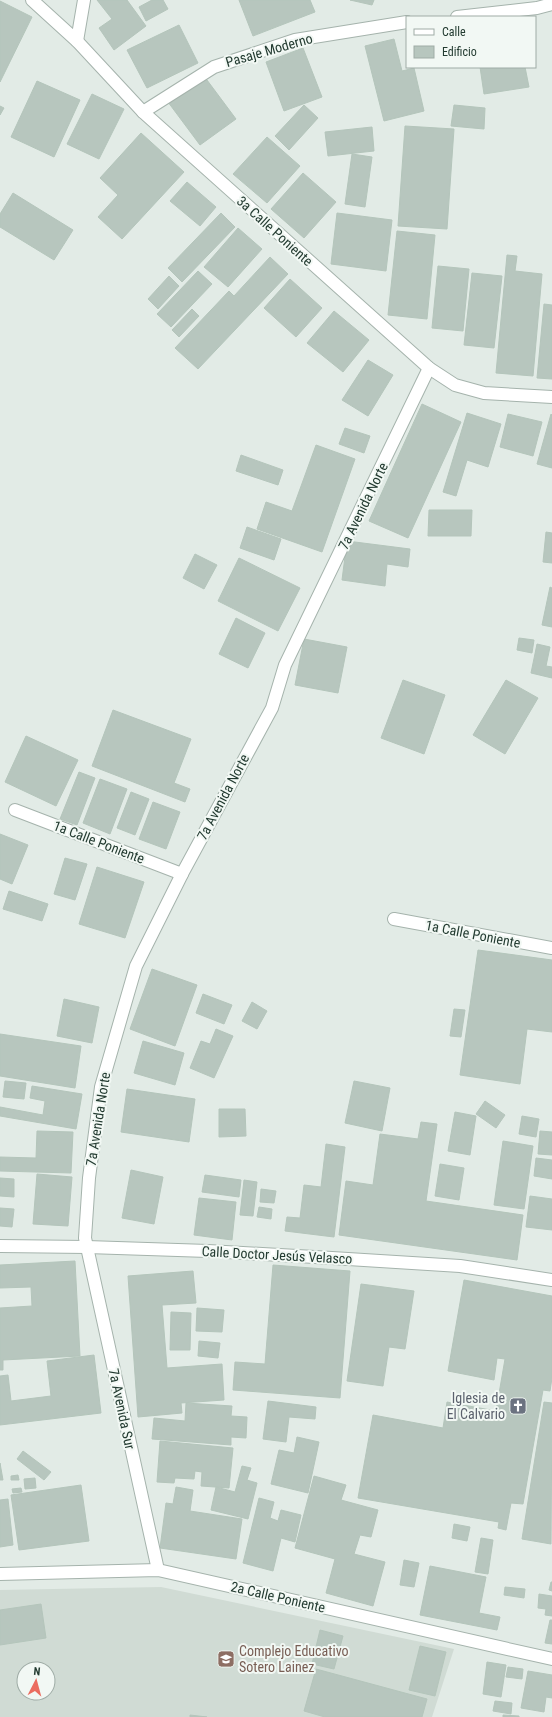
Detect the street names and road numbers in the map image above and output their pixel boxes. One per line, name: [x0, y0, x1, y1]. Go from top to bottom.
street label: Pasaje Moderno: [224, 30, 314, 70]
street label: 3a Calle Poniente: [234, 193, 317, 269]
street label: 7a Avenida Norte: [335, 459, 391, 552]
street label: 7a Avenida Norte: [194, 751, 253, 843]
street label: 1a Calle Poniente: [51, 817, 147, 867]
street label: 1a Calle Poniente: [424, 917, 522, 951]
street label: 7a Avenida Norte: [83, 1070, 113, 1167]
street label: Calle Doctor Jesús Velasco: [201, 1243, 353, 1267]
street label: 7a Avenida Sur: [106, 1367, 138, 1451]
street label: 2a Calle Poniente: [229, 1578, 327, 1616]

